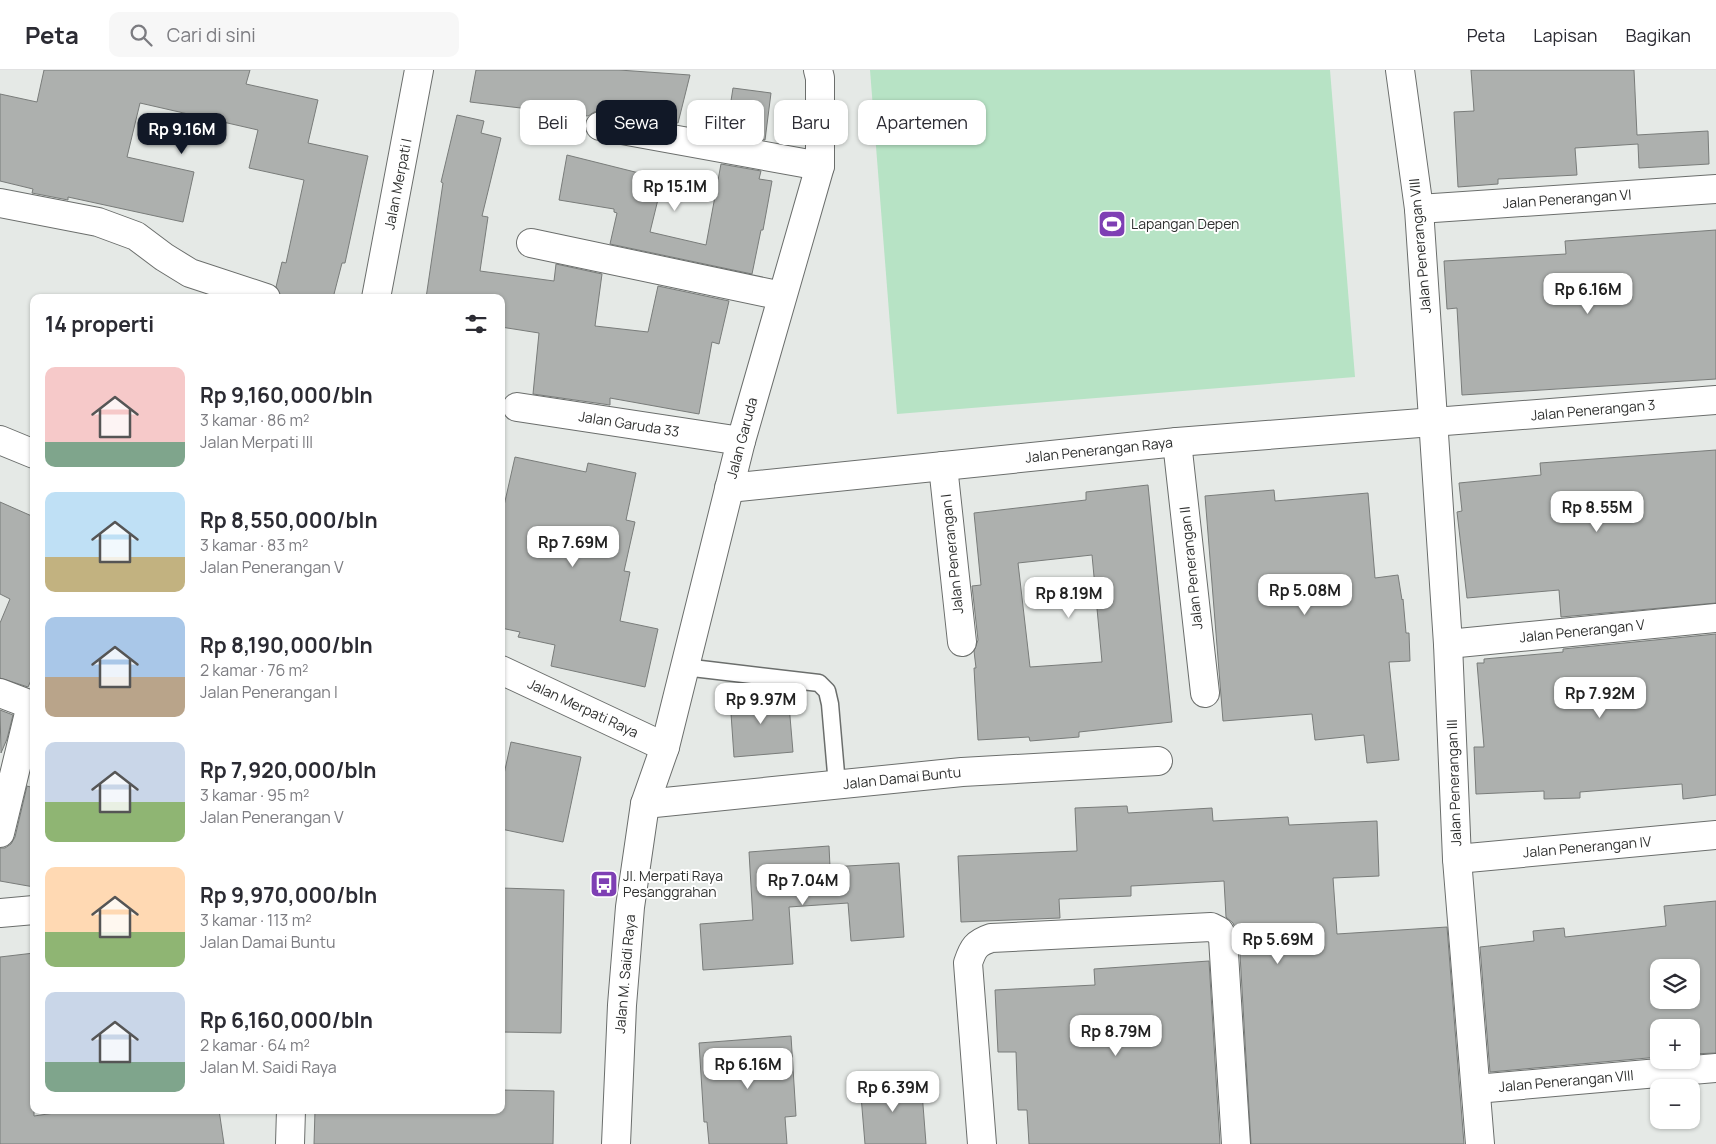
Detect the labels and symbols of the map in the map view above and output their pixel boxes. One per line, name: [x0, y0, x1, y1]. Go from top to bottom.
pin: Rp 9.16M: [130, 112, 234, 155]
street label: Jalan Merpati I: [379, 137, 416, 231]
pin: Rp 15.1M: [623, 170, 727, 212]
street label: Jalan Penerangan VIII: [1404, 178, 1435, 314]
street label: Jalan Penerangan VI: [1502, 185, 1632, 212]
sports icon: Lapangan Depen: [1097, 209, 1127, 239]
place label: Lapangan Depen: [1131, 214, 1239, 233]
pin: Rp 6.16M: [1536, 272, 1640, 315]
street label: Jalan Garuda: [722, 395, 762, 481]
street label: Jalan Penerangan 3: [1530, 395, 1656, 424]
street label: Jalan Garuda 33: [577, 406, 681, 441]
street label: Jalan Penerangan Raya: [1024, 432, 1174, 467]
pin: Rp 8.55M: [1545, 490, 1649, 533]
street label: Jalan Penerangan I: [936, 493, 967, 615]
street label: Jalan Penerangan II: [1175, 505, 1206, 631]
pin: Rp 7.69M: [521, 526, 625, 568]
pin: Rp 5.08M: [1253, 574, 1357, 616]
pin: Rp 8.19M: [1017, 576, 1121, 619]
street label: Jalan Penerangan V: [1518, 614, 1646, 647]
street label: Jalan Merpati Raya: [525, 674, 642, 742]
pin: Rp 7.92M: [1548, 676, 1652, 719]
pin: Rp 9.97M: [709, 682, 813, 725]
street label: Jalan Penerangan III: [1442, 719, 1465, 847]
street label: Jalan Damai Buntu: [842, 762, 962, 793]
street label: Jalan Penerangan IV: [1522, 831, 1653, 862]
pin: Rp 7.04M: [751, 864, 855, 906]
place label: Jl. Merpati Raya Pesanggrahan: [623, 866, 723, 901]
bus stop icon: Jl. Merpati Raya Pesanggrahan: [589, 869, 619, 899]
street label: Jalan M. Saidi Raya: [610, 914, 639, 1034]
pin: Rp 5.69M: [1226, 922, 1330, 965]
pin: Rp 8.79M: [1064, 1014, 1168, 1057]
pin: Rp 6.16M: [696, 1048, 800, 1090]
street label: Jalan Penerangan VIII: [1498, 1065, 1634, 1096]
pin: Rp 6.39M: [841, 1070, 945, 1113]

